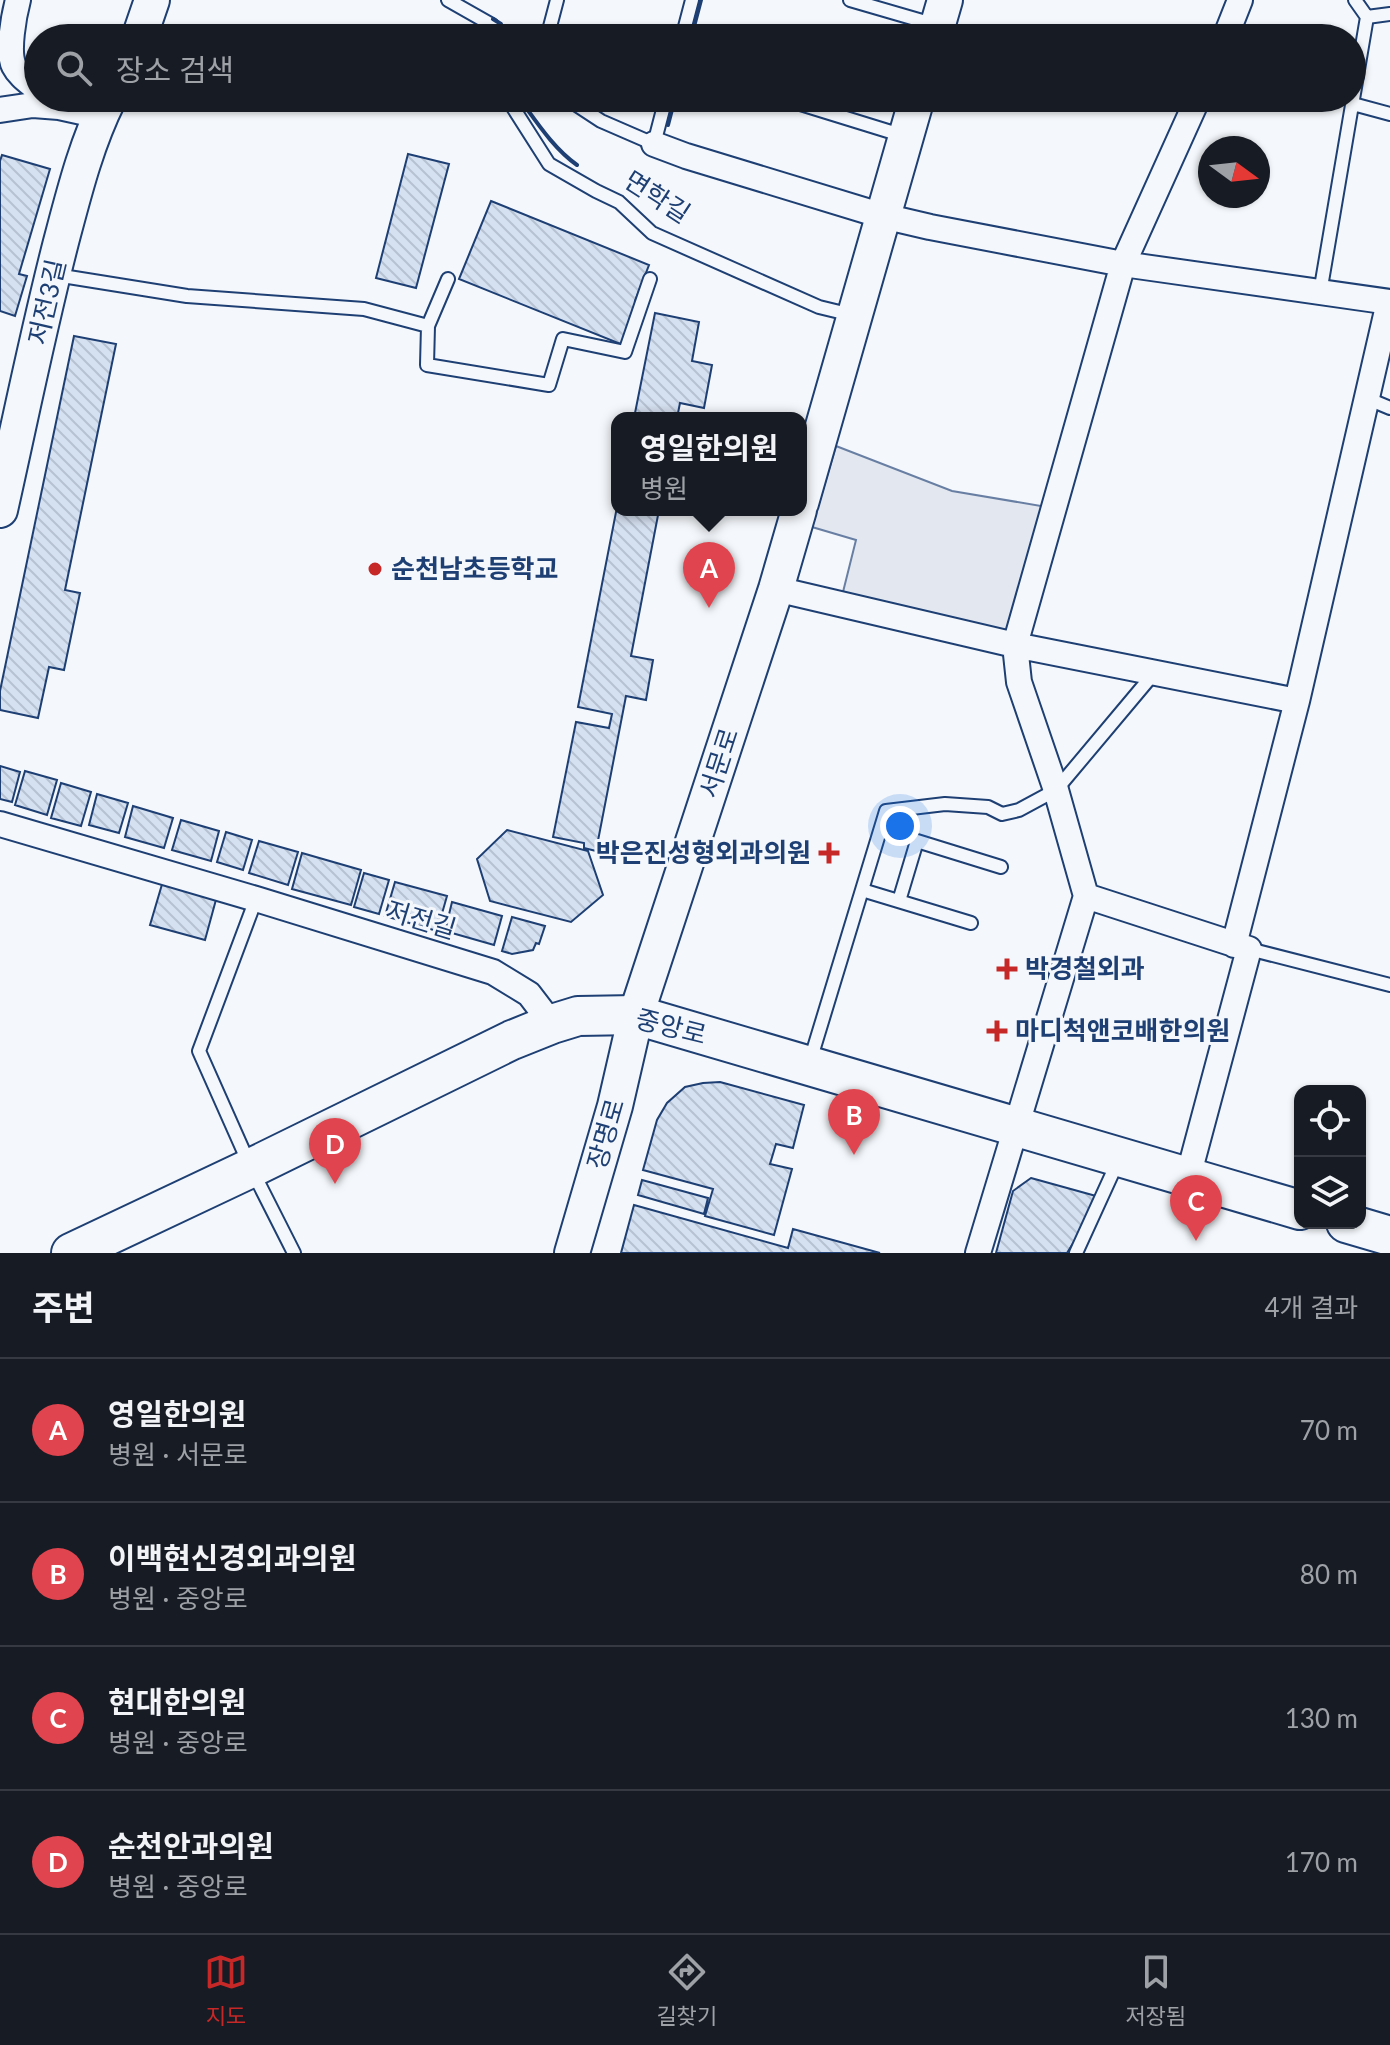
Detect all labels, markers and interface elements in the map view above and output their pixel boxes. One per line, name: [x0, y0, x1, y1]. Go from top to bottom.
search box: [24, 24, 1366, 112]
icon: search: [52, 46, 96, 90]
text: 장소 검색: [116, 51, 234, 87]
north arrow: [1198, 136, 1270, 208]
street label: 면학길: [619, 163, 696, 229]
street label: 저전3길: [21, 256, 71, 348]
popup: [611, 412, 807, 516]
text: 영일한의원: [640, 429, 778, 465]
text: 병원: [640, 472, 688, 504]
pin: A: [683, 542, 735, 608]
place label: 순천남초등학교: [391, 552, 558, 584]
marker: 순천남초등학교: [366, 560, 384, 578]
street label: 서문로: [692, 724, 744, 802]
your location: [880, 806, 920, 846]
place label: 박은진성형외과의원: [596, 836, 811, 868]
marker: 박은진성형외과의원: [818, 842, 840, 864]
street label: 저전길: [382, 893, 460, 945]
place label: 박경철외과: [1025, 952, 1145, 984]
marker: 박경철외과: [996, 958, 1018, 980]
street label: 중앙로: [633, 1002, 710, 1050]
place label: 마디척앤코배한의원: [1015, 1014, 1230, 1046]
marker: 마디척앤코배한의원: [986, 1020, 1008, 1042]
map controls: [1294, 1085, 1366, 1229]
button: locate: [1294, 1085, 1366, 1157]
pin: B: [828, 1089, 880, 1155]
street label: 장명로: [580, 1095, 630, 1173]
pin: D: [309, 1118, 361, 1184]
button: layers: [1294, 1157, 1366, 1229]
pin: C: [1170, 1175, 1222, 1241]
text: 주변: [32, 1286, 95, 1327]
text: 4개 결과: [1265, 1291, 1358, 1323]
text: 영일한의원: [108, 1395, 246, 1431]
text: A: [49, 1414, 67, 1446]
text: 70 m: [1300, 1414, 1358, 1446]
text: 병원 · 서문로: [108, 1438, 248, 1470]
text: 이백현신경외과의원: [108, 1539, 356, 1575]
text: B: [49, 1558, 67, 1590]
text: 80 m: [1300, 1558, 1358, 1590]
text: 병원 · 중앙로: [108, 1582, 248, 1614]
text: 현대한의원: [108, 1683, 246, 1719]
text: C: [49, 1702, 67, 1734]
text: 130 m: [1285, 1702, 1358, 1734]
text: 병원 · 중앙로: [108, 1726, 248, 1758]
text: 순천안과의원: [108, 1827, 274, 1863]
text: D: [48, 1846, 68, 1878]
text: 170 m: [1285, 1846, 1358, 1878]
text: 병원 · 중앙로: [108, 1870, 248, 1902]
tab: 지도: [204, 1950, 248, 2030]
tab: 길찾기: [656, 1950, 717, 2030]
tab: 저장됨: [1125, 1950, 1186, 2030]

